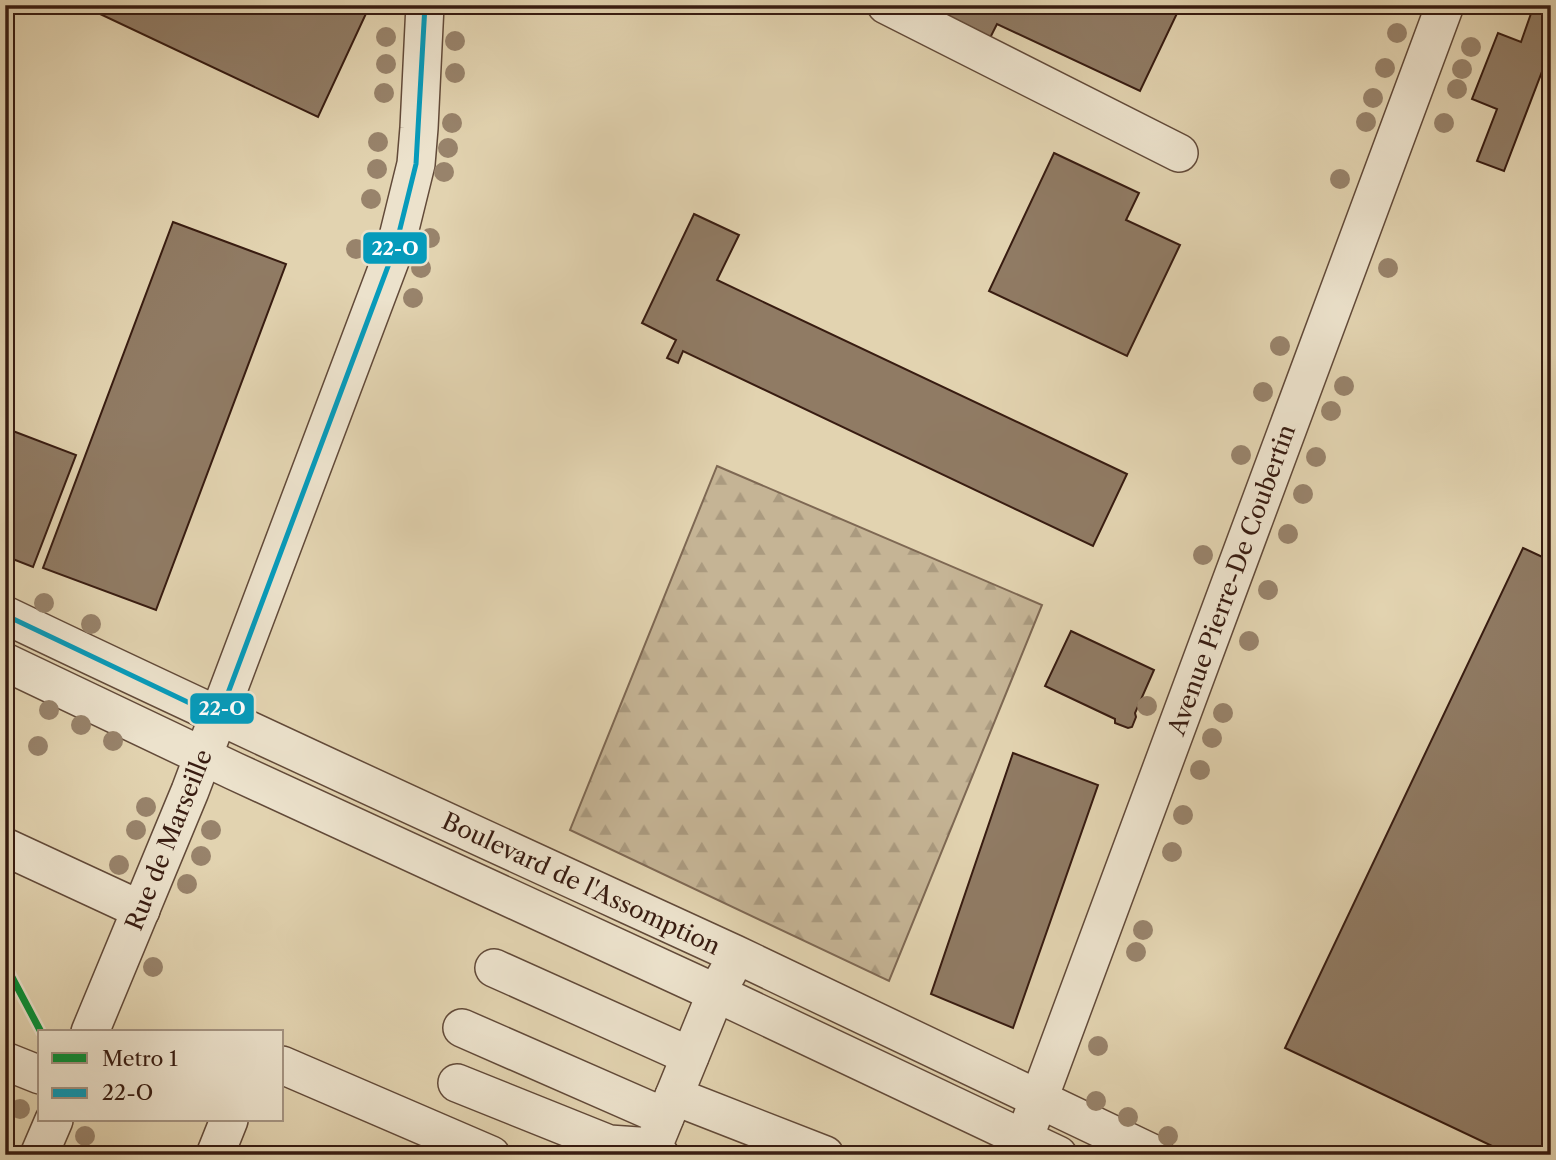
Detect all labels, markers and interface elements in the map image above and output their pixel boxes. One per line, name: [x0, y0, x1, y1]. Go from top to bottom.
line badge: 22-O: [362, 231, 428, 265]
text: 22-O: [371, 237, 419, 260]
street label: Avenue Pierre-De Coubertin: [1161, 420, 1301, 740]
line badge: 22-O: [189, 692, 255, 725]
text: 22-O: [198, 697, 246, 720]
street label: Rue de Marseille: [119, 745, 218, 934]
street label: Boulevard de l'Assomption: [438, 806, 725, 961]
legend: [38, 1030, 284, 1122]
text: Metro 1: [102, 1046, 178, 1071]
text: 22-O: [102, 1080, 153, 1105]

